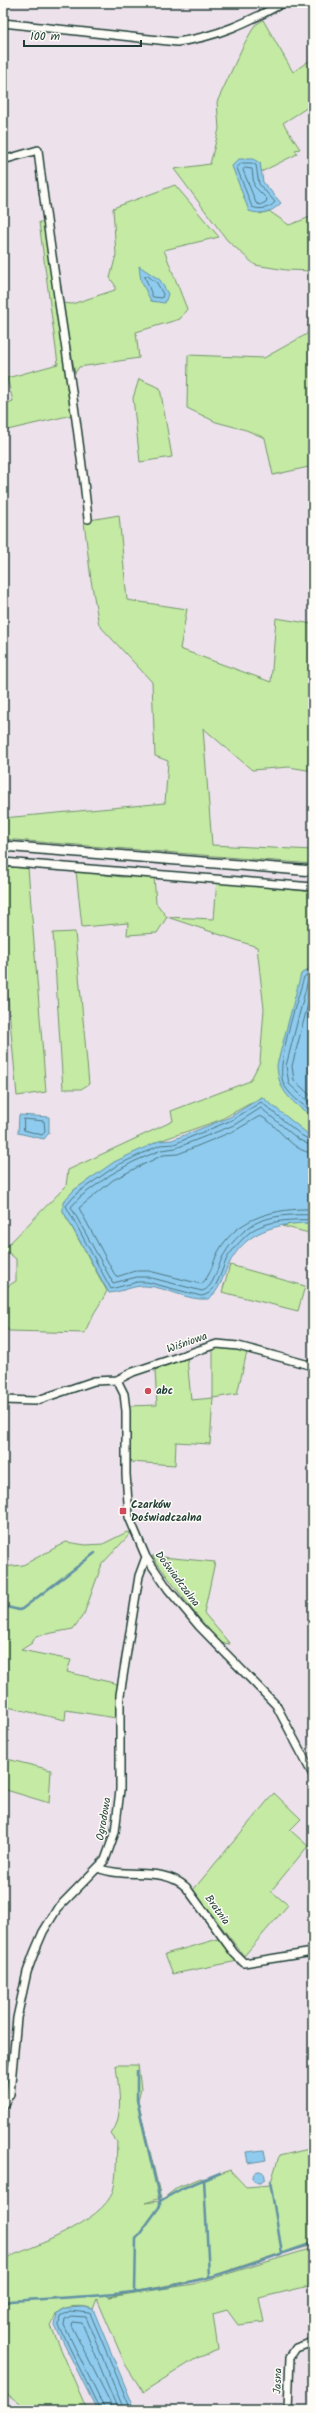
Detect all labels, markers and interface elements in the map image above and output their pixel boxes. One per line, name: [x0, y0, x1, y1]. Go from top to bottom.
scale bar: [24, 22, 141, 48]
text: 100 m: [30, 27, 61, 46]
street label: Wiśniowa: [164, 1327, 210, 1359]
place label: abc: [156, 1382, 173, 1400]
marker: abc: [143, 1386, 153, 1396]
place label: Czarków Doświadczalna: [131, 1496, 202, 1527]
marker: Czarków Doświadczalna: [118, 1506, 128, 1516]
street label: Doświadczalna: [150, 1547, 204, 1611]
street label: Ogrodowa: [91, 1796, 117, 1842]
street label: Bratnia: [200, 1891, 234, 1929]
street label: Jasna: [269, 2368, 287, 2394]

